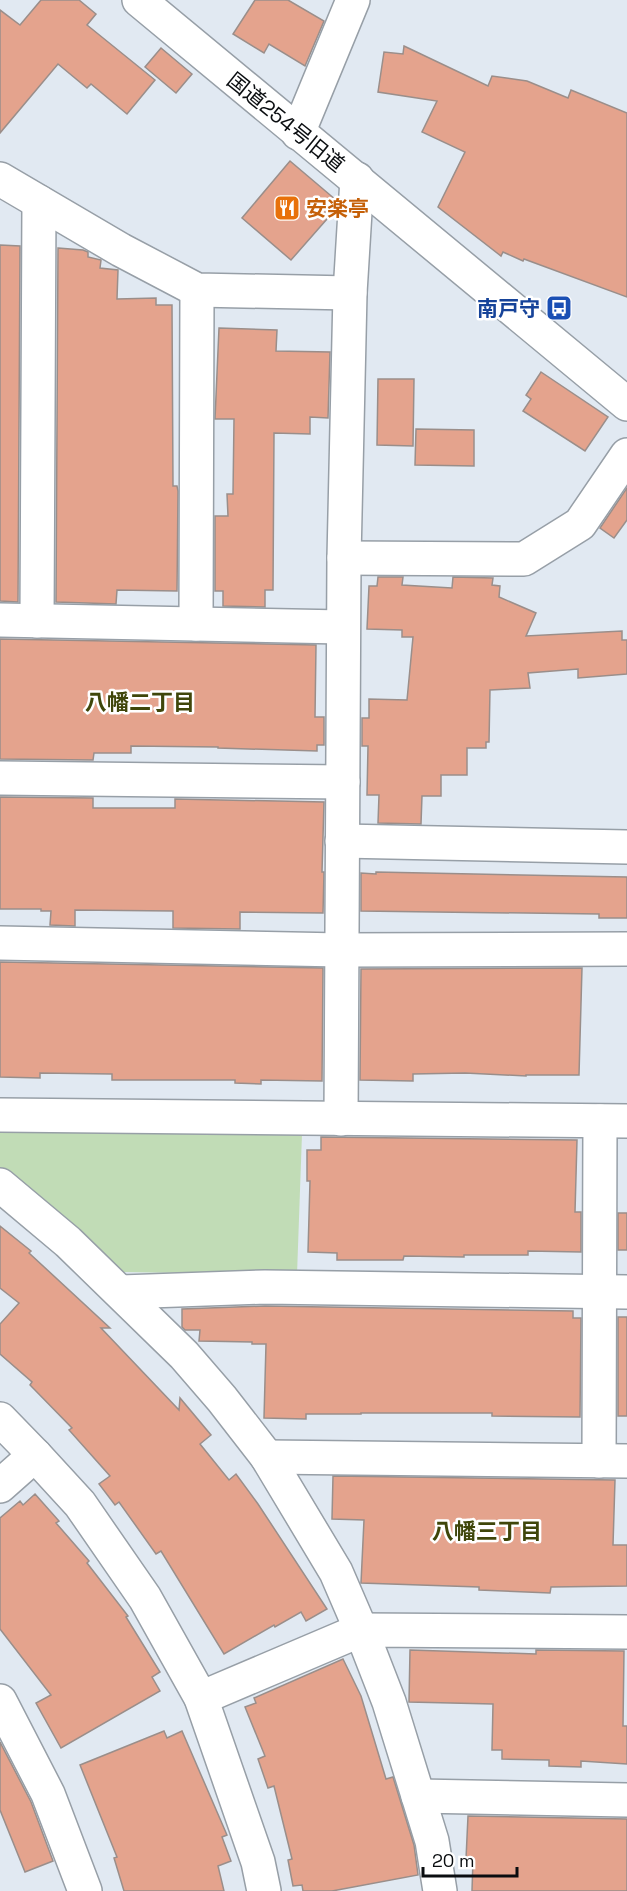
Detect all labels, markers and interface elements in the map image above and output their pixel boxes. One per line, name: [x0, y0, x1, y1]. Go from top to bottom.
street label: 国道254号旧道: [222, 66, 350, 178]
restaurant icon: 安楽亭: [272, 193, 302, 223]
place label: 安楽亭: [306, 195, 369, 222]
bus stop icon: 南戸守: [544, 293, 574, 323]
place label: 南戸守: [477, 295, 540, 322]
district label: 八幡二丁目: [85, 688, 195, 716]
district label: 八幡三丁目: [432, 1517, 542, 1545]
scale bar: [423, 1840, 518, 1878]
text: 20 m: [432, 1849, 475, 1872]

